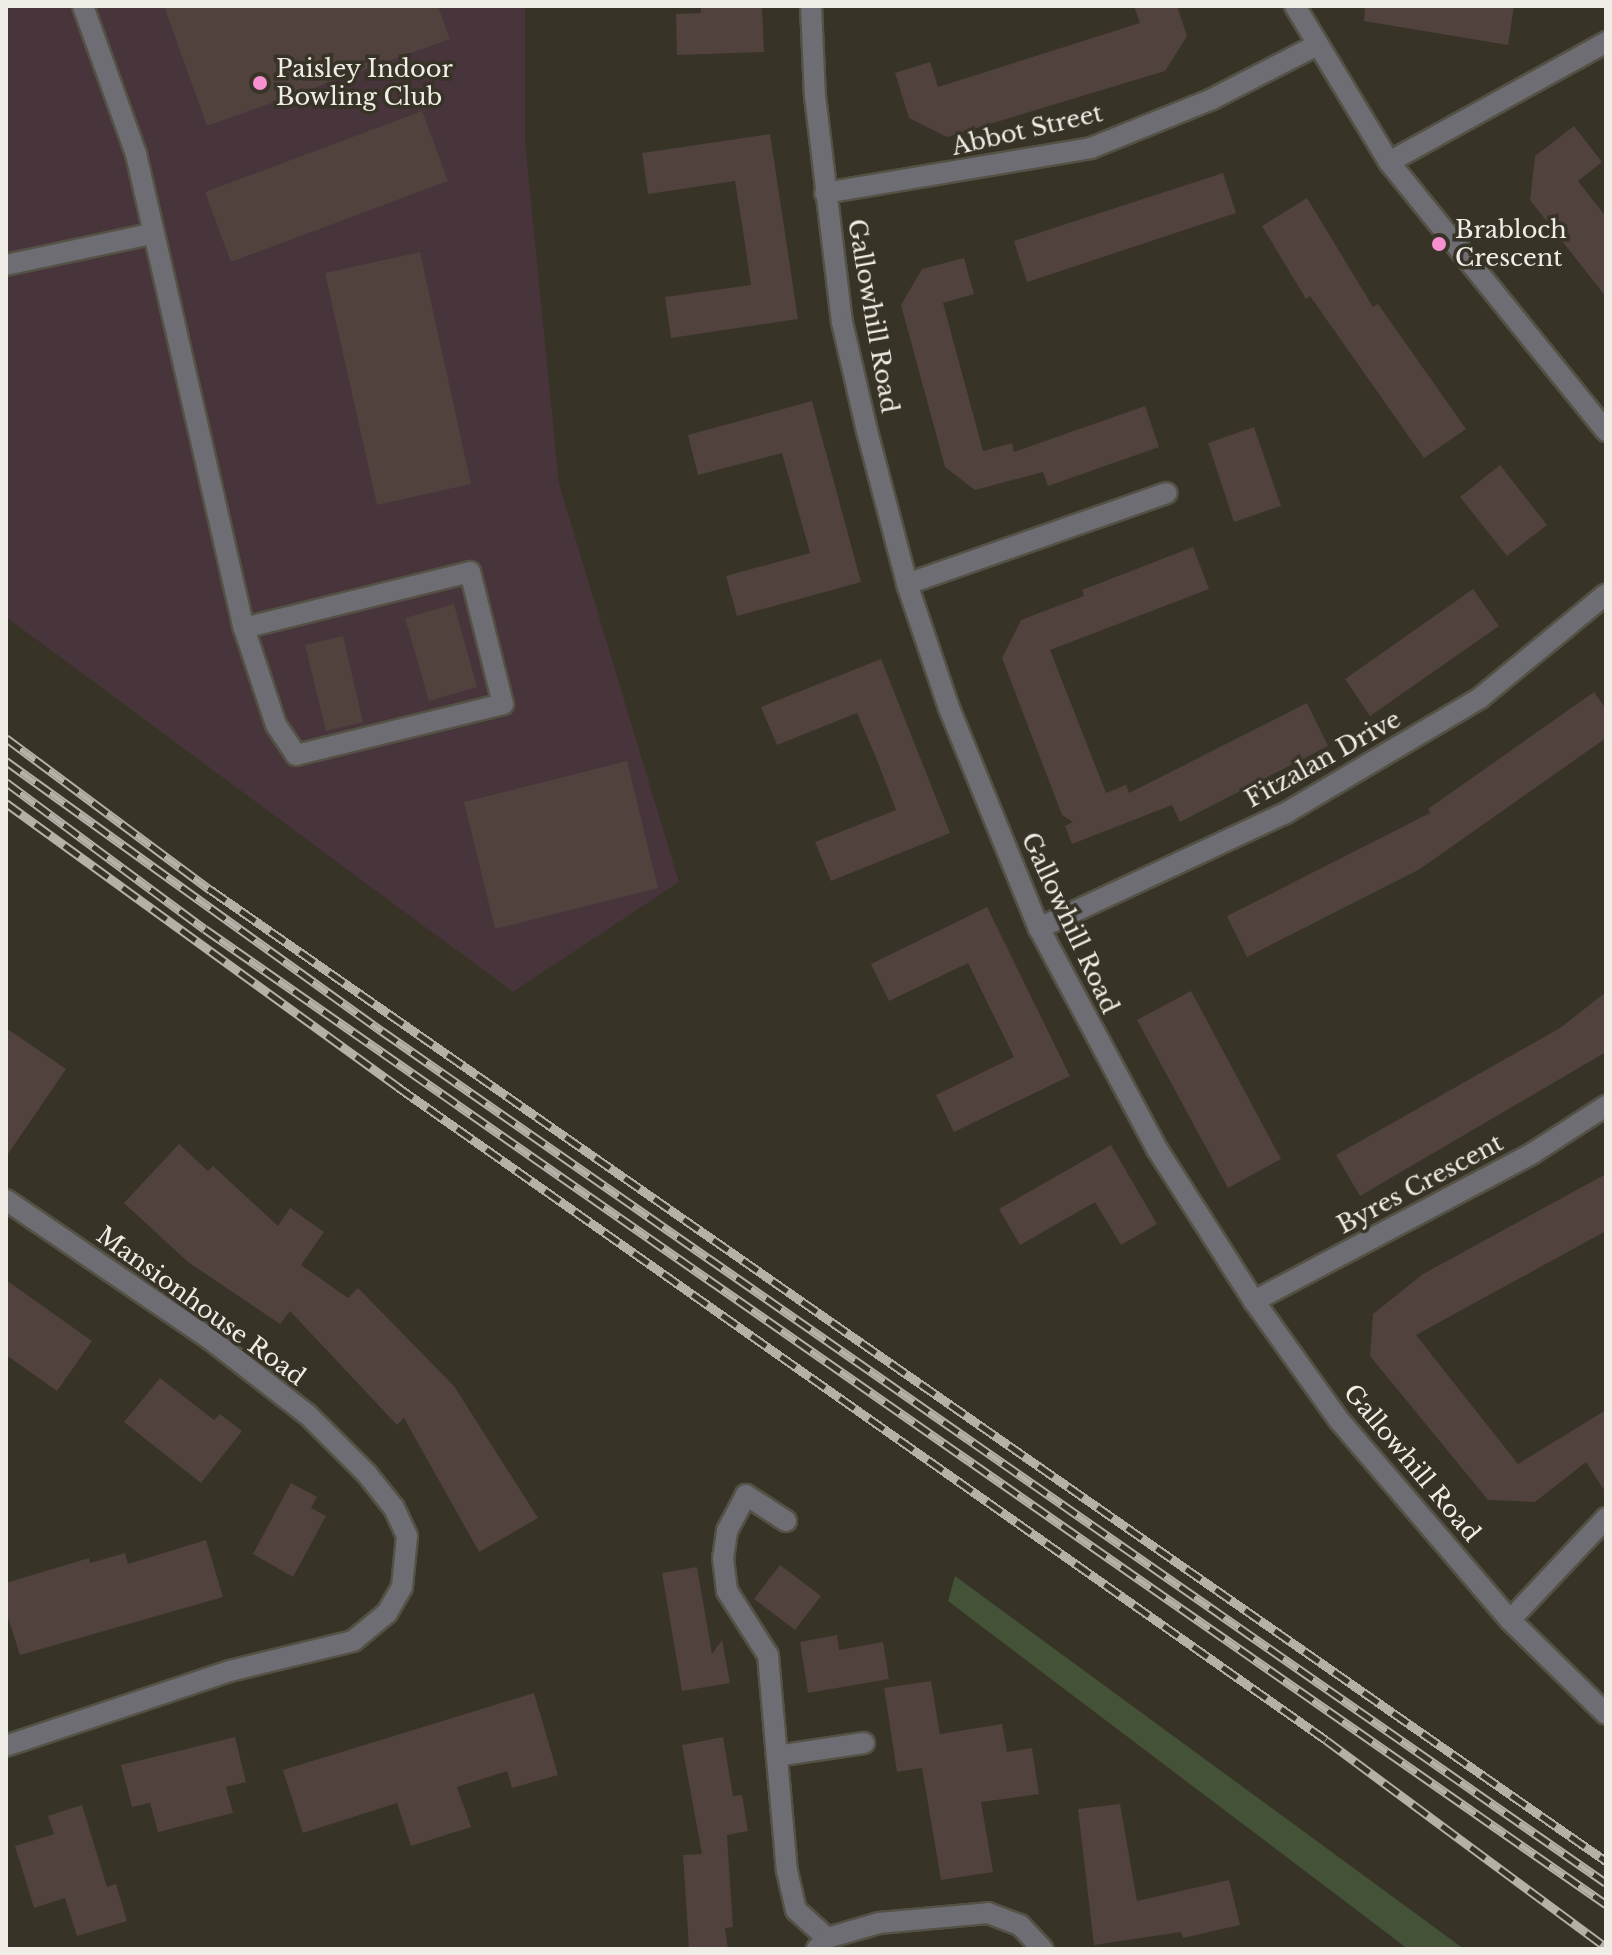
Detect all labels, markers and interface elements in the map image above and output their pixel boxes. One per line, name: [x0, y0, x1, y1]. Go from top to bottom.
place label: Paisley Indoor Bowling Club: [276, 55, 454, 111]
marker: Paisley Indoor Bowling Club: [251, 74, 269, 92]
street label: Abbot Street: [949, 99, 1105, 161]
place label: Brabloch Crescent: [1455, 216, 1567, 272]
street label: Gallowhill Road: [842, 217, 904, 415]
marker: Brabloch Crescent: [1430, 235, 1448, 253]
street label: Fitzalan Drive: [1240, 704, 1406, 814]
street label: Gallowhill Road: [1015, 828, 1125, 1018]
street label: Byres Crescent: [1332, 1128, 1508, 1240]
street label: Mansionhouse Road: [91, 1221, 311, 1391]
street label: Gallowhill Road: [1338, 1379, 1486, 1547]

